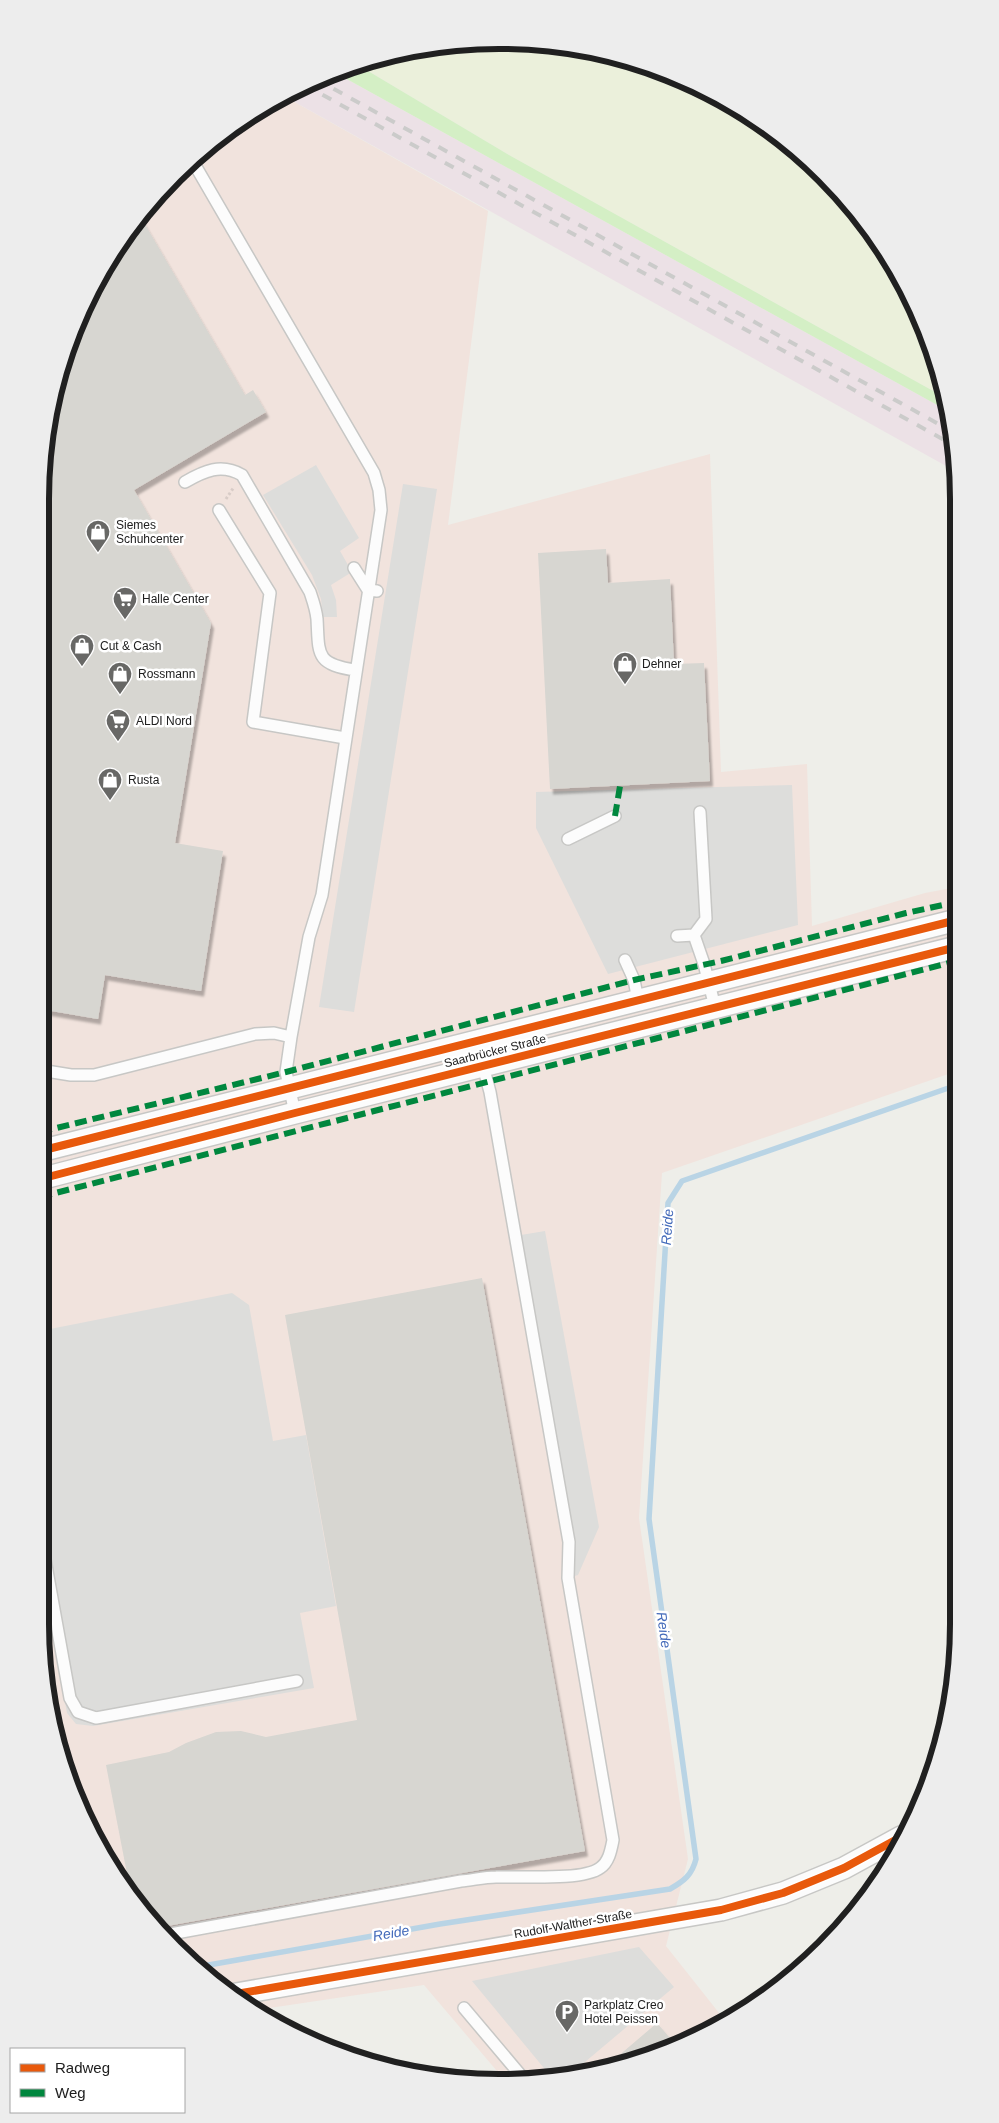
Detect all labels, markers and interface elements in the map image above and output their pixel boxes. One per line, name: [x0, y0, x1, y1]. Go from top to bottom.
place label: Siemes Schuhcenter: [116, 518, 183, 546]
shop icon: Siemes Schuhcenter: [85, 519, 111, 553]
supermarket icon: Halle Center: [112, 586, 138, 620]
place label: Halle Center: [142, 592, 209, 606]
shop icon: Cut & Cash: [69, 633, 95, 667]
place label: Cut & Cash: [100, 639, 161, 653]
shop icon: Dehner: [612, 651, 638, 685]
place label: Dehner: [642, 657, 681, 671]
shop icon: Rossmann: [107, 661, 133, 695]
place label: Rossmann: [138, 667, 195, 681]
supermarket icon: ALDI Nord: [105, 708, 131, 742]
place label: ALDI Nord: [136, 714, 192, 728]
shop icon: Rusta: [97, 767, 123, 801]
place label: Rusta: [128, 773, 160, 787]
street label: Saarbrücker Straße: [443, 1031, 548, 1070]
water label: Reide: [658, 1208, 676, 1246]
water label: Reide: [654, 1611, 674, 1649]
street label: Rudolf-Walther-Straße: [513, 1907, 633, 1941]
water label: Reide: [372, 1922, 411, 1944]
place label: Parkplatz Creo Hotel Peissen: [584, 1998, 664, 2026]
parking icon: Parkplatz Creo Hotel Peissen: [554, 1999, 580, 2033]
legend: [10, 2048, 185, 2113]
text: Radweg: [55, 2059, 110, 2076]
text: Weg: [55, 2084, 86, 2101]

